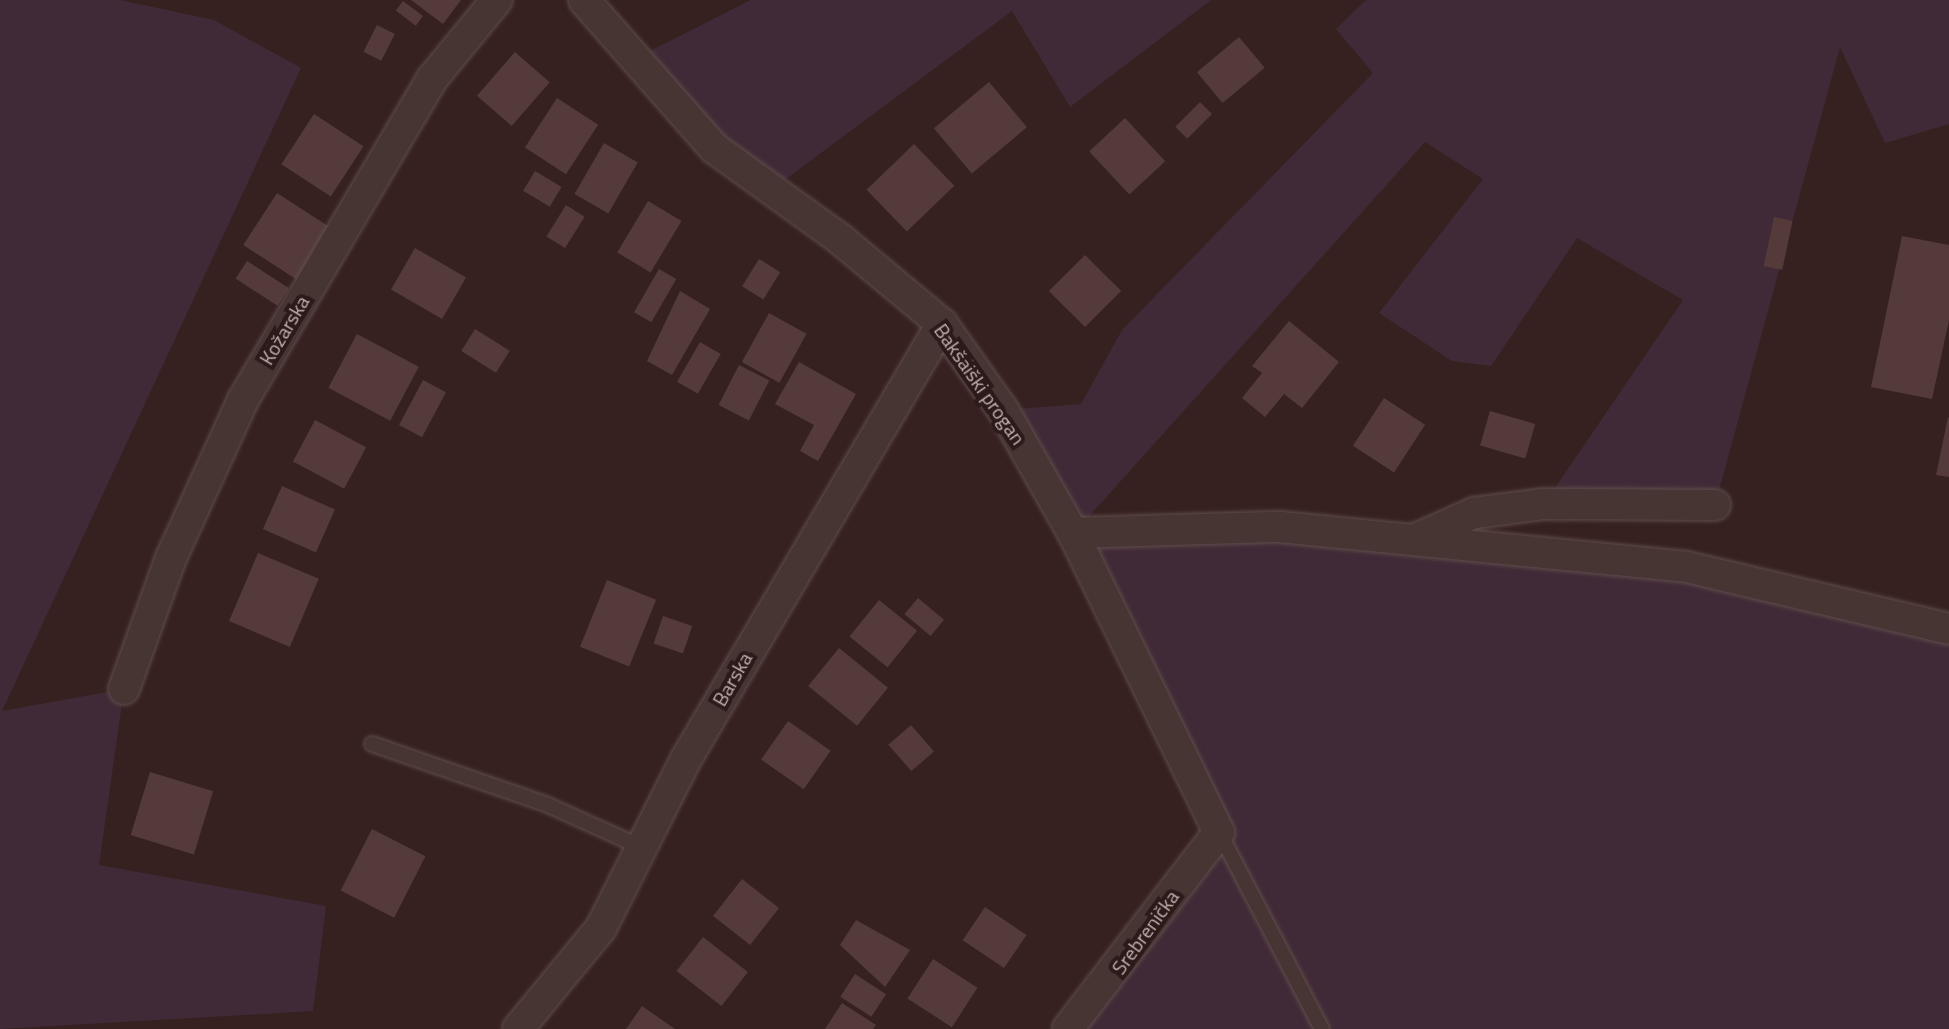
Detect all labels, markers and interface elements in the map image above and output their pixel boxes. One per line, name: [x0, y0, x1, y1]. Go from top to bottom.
street label: Kožarska: [254, 291, 314, 369]
street label: Bakšaiški progan: [929, 319, 1031, 449]
street label: Barska: [707, 648, 757, 710]
street label: Srebrenička: [1106, 885, 1184, 979]

